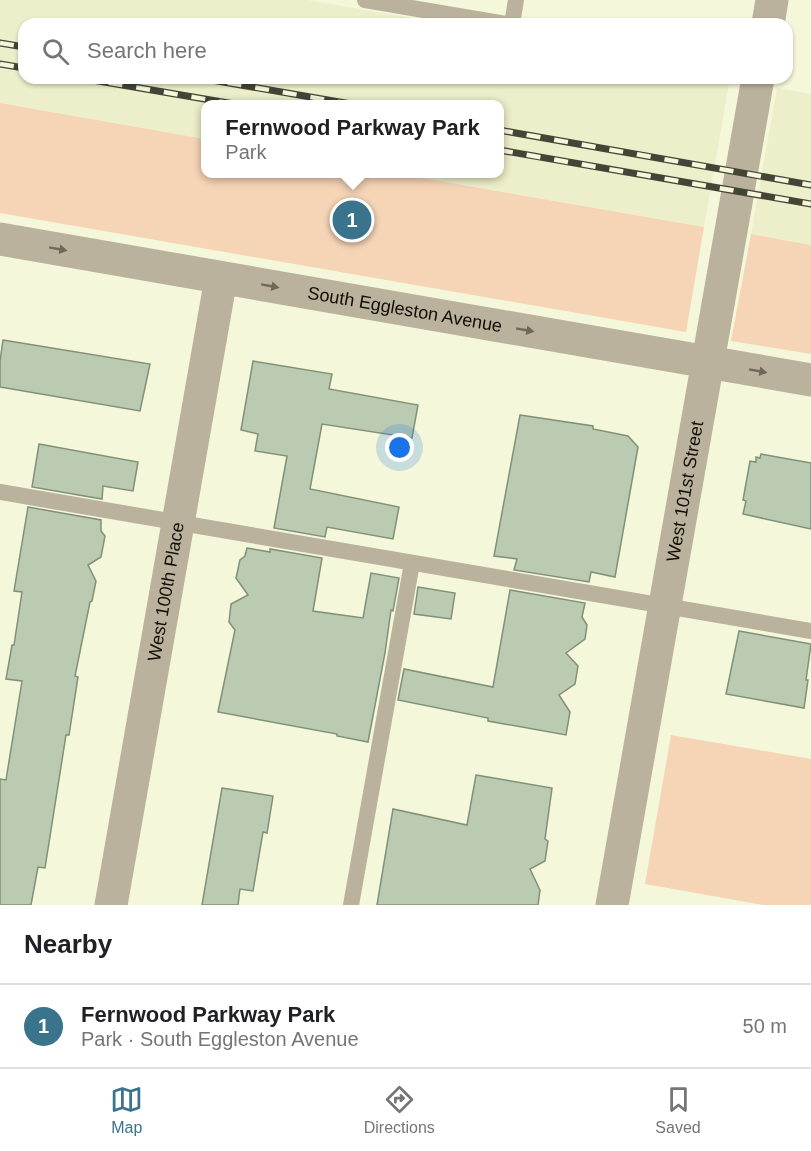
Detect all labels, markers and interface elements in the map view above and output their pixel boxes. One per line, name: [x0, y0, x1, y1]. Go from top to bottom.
search box: [18, 18, 793, 84]
icon: search: [39, 35, 72, 68]
text: Search here: [87, 38, 207, 63]
popup: [201, 100, 504, 178]
text: Fernwood Parkway Park: [225, 115, 480, 140]
text: Park: [225, 141, 266, 163]
pin: 1: [332, 198, 372, 242]
one-way arrow: [48, 245, 67, 254]
one-way arrow: [261, 282, 280, 291]
street label: South Eggleston Avenue: [306, 283, 504, 336]
one-way arrow: [515, 326, 534, 335]
one-way arrow: [749, 366, 768, 375]
street label: West 101st Street: [663, 419, 707, 563]
your location: [385, 433, 414, 462]
street label: West 100th Place: [144, 521, 188, 663]
text: Nearby: [24, 929, 112, 959]
text: Fernwood Parkway Park: [81, 1002, 335, 1027]
text: 1: [38, 1015, 49, 1037]
text: 50 m: [743, 1015, 787, 1037]
text: Park · South Eggleston Avenue: [81, 1028, 359, 1050]
tab: Map: [110, 1083, 143, 1137]
tab: Directions: [364, 1083, 435, 1137]
tab: Saved: [655, 1083, 701, 1137]

